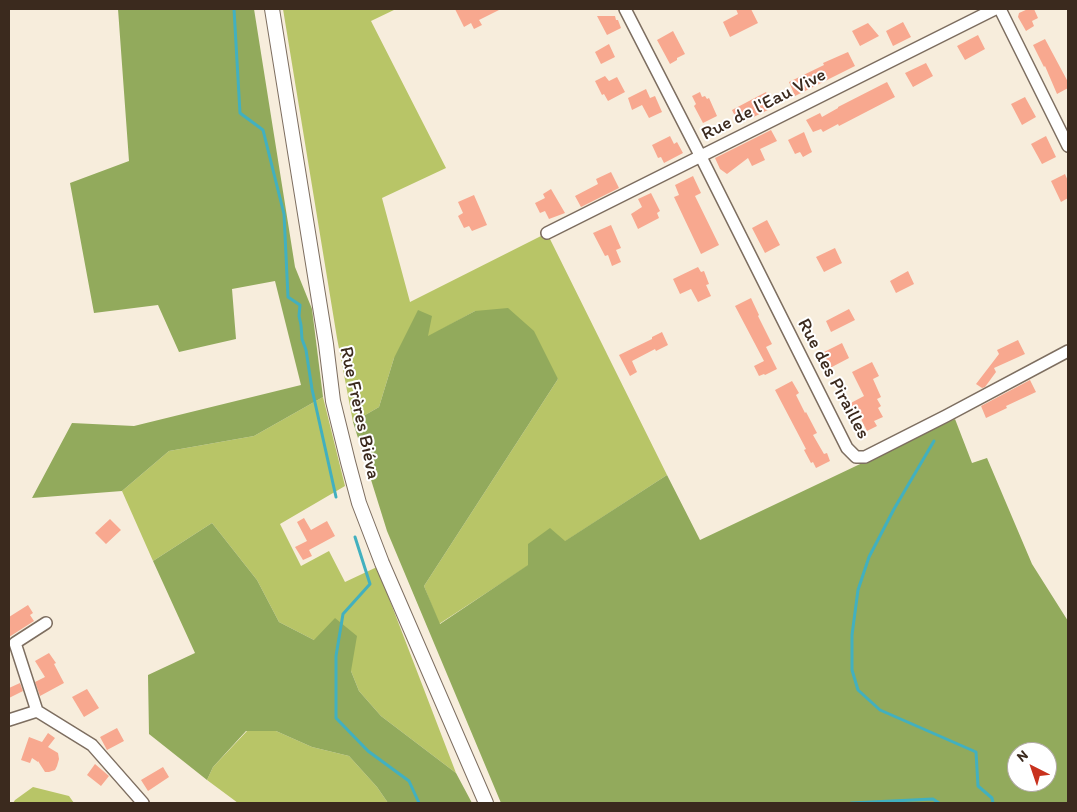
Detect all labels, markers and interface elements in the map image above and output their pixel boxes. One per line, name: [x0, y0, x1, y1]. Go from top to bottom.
street label: Rue de l'Eau Vive: [698, 64, 830, 146]
street label: Rue des Pirailles: [792, 315, 874, 443]
street label: Rue Frères Biéva: [334, 345, 384, 481]
north arrow: [1007, 742, 1057, 792]
text: N: [1013, 747, 1032, 766]

